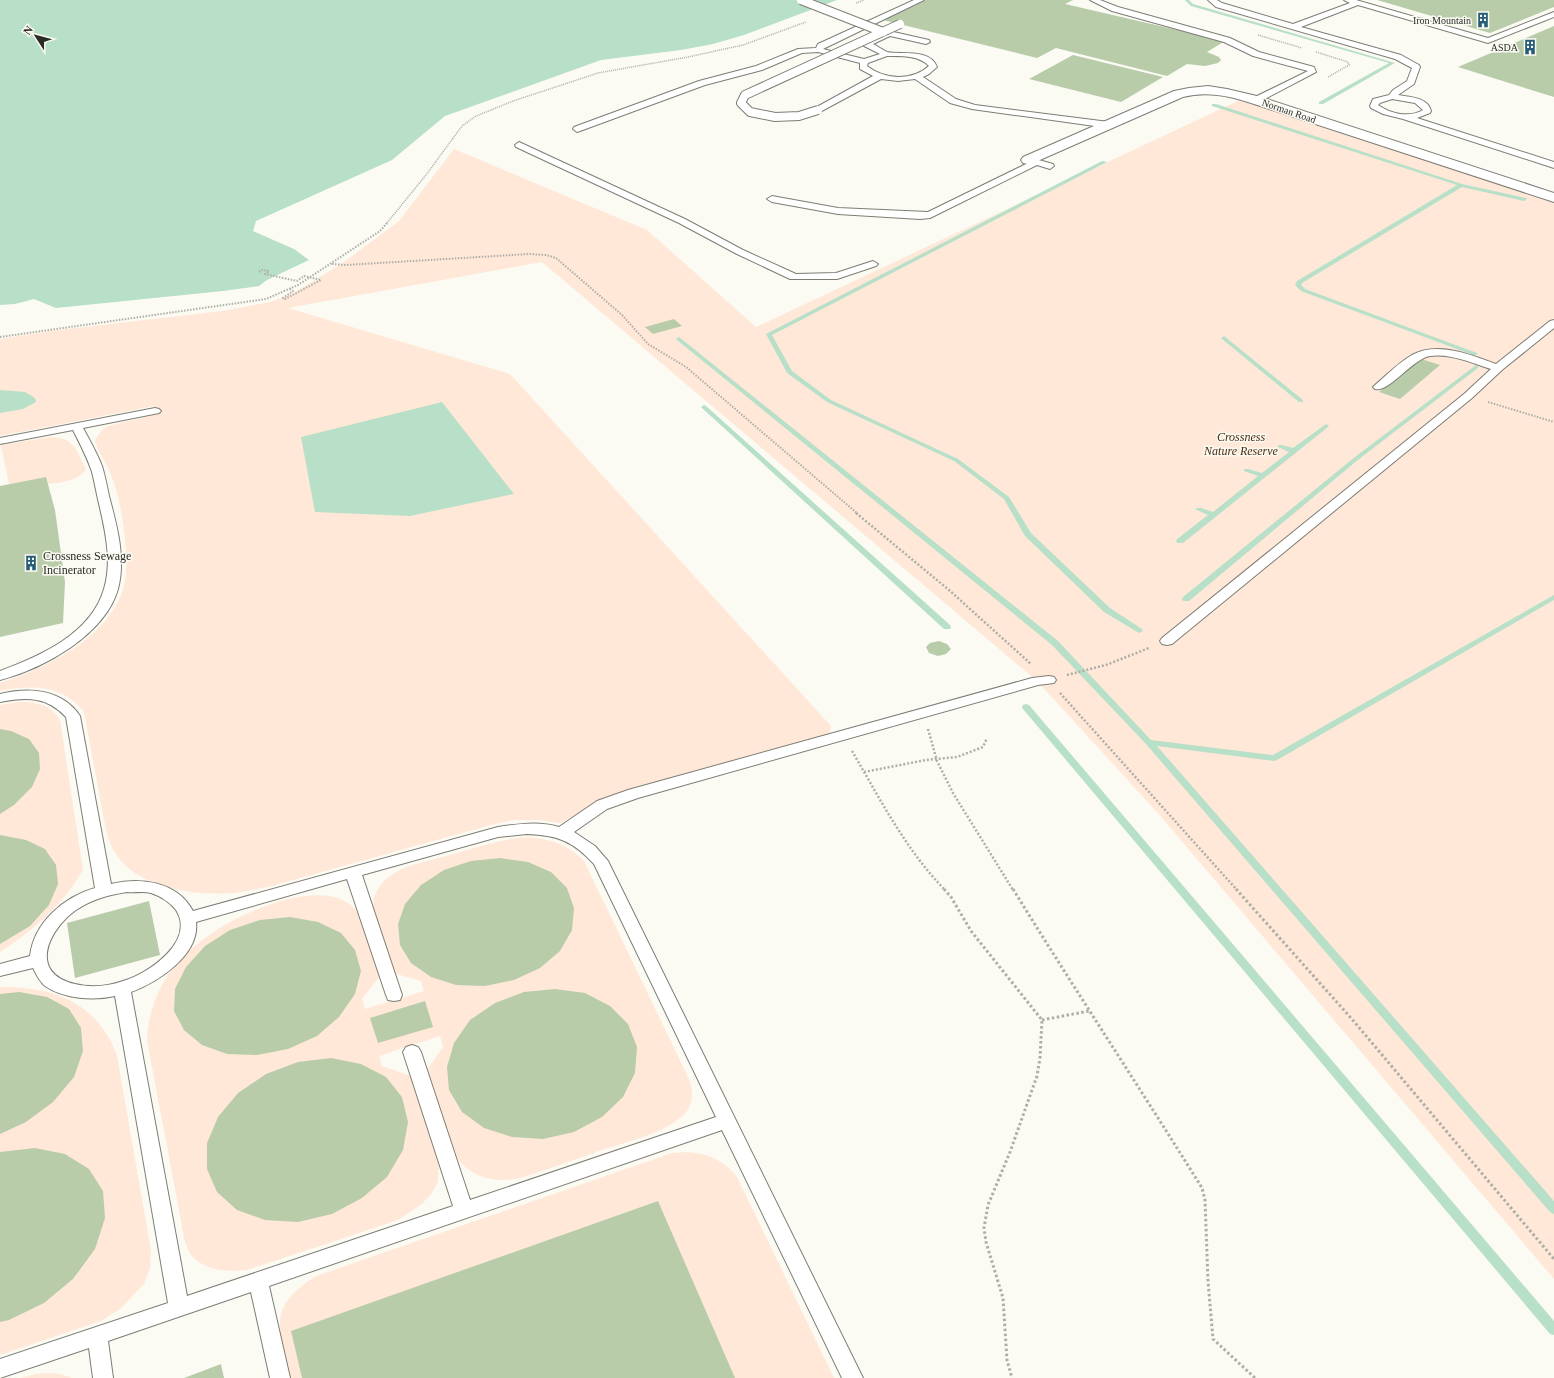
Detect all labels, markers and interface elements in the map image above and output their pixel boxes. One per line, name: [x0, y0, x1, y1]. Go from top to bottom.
building icon: Iron Mountain: [1474, 11, 1492, 29]
place label: Iron Mountain: [1413, 15, 1471, 26]
north arrow: [16, 16, 56, 56]
text: N: [21, 23, 35, 37]
building icon: ASDA: [1521, 38, 1539, 56]
place label: ASDA: [1491, 42, 1519, 53]
street label: Norman Road: [1261, 97, 1317, 125]
park label: Crossness Nature Reserve: [1203, 430, 1279, 458]
place label: Crossness Sewage Incinerator: [43, 549, 131, 577]
building icon: Crossness Sewage Incinerator: [22, 554, 40, 572]

